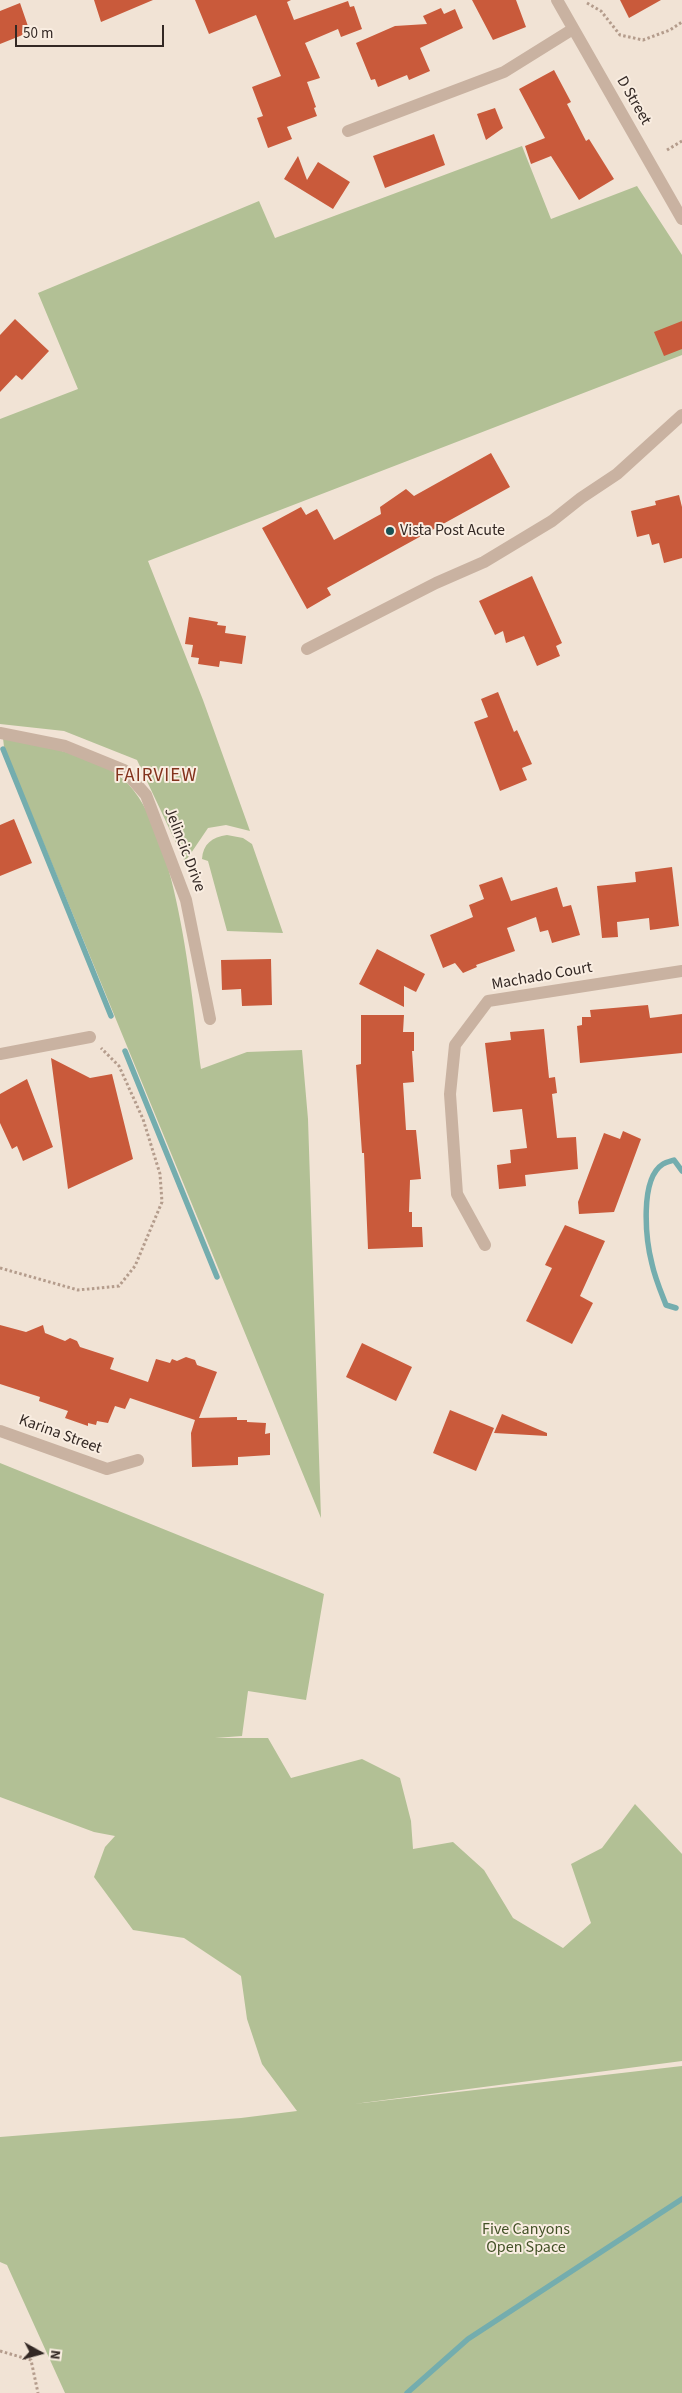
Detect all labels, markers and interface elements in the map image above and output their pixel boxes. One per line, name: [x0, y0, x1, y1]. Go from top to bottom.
scale bar: [18, 15, 166, 47]
text: 50 m: [23, 23, 53, 44]
street label: D Street: [611, 73, 655, 129]
place label: Vista Post Acute: [400, 521, 505, 541]
marker: Vista Post Acute: [384, 525, 396, 537]
district label: FAIRVIEW: [114, 766, 198, 788]
street label: Jelincic Drive: [159, 805, 209, 895]
street label: Machado Court: [490, 959, 594, 995]
street label: Karina Street: [16, 1411, 104, 1459]
park label: Five Canyons Open Space: [482, 2220, 570, 2258]
north arrow: [15, 2328, 65, 2378]
text: N: [44, 2349, 65, 2361]

